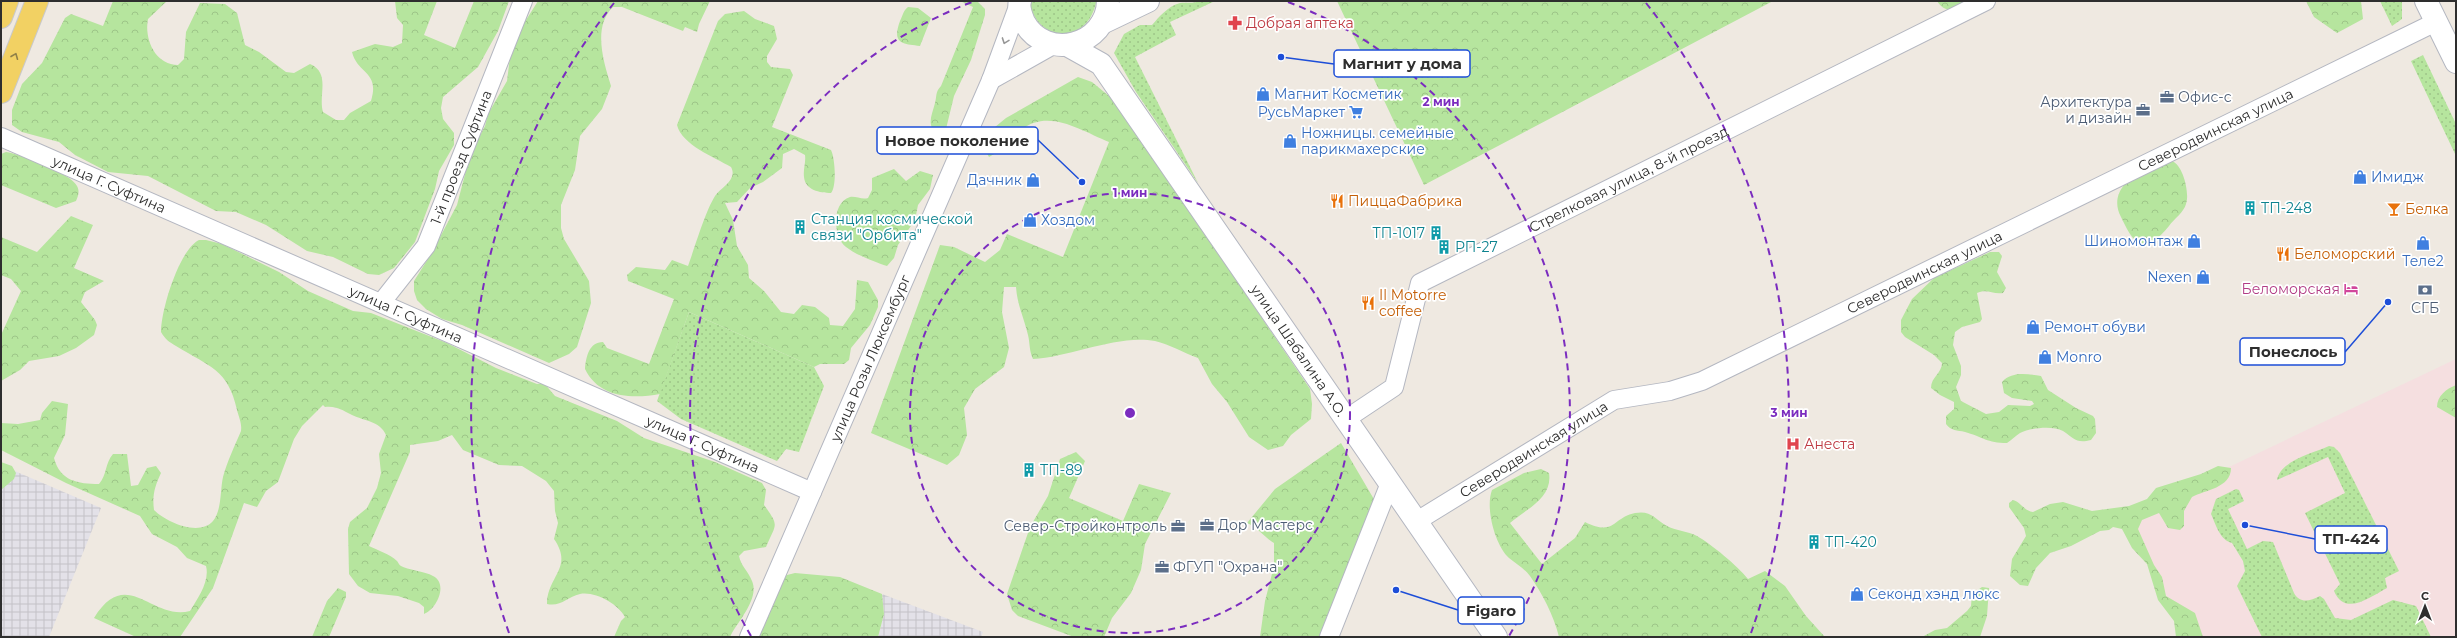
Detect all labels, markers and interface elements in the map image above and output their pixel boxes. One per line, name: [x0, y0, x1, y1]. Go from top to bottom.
place label: Добрая аптека: [1246, 14, 1354, 32]
pharmacy icon: Добрая аптека: [1227, 15, 1243, 31]
one-way arrow: [1001, 37, 1010, 44]
callout: Магнит у дома: [1334, 50, 1470, 77]
one-way arrow: [11, 52, 19, 59]
text: Магнит у дома: [1342, 54, 1462, 73]
street label: Северодвинская улица: [2135, 84, 2296, 175]
place label: Магнит Косметик: [1274, 85, 1402, 103]
shop icon: Магнит Косметик: [1255, 86, 1271, 102]
street label: 1-й проезд Суфтина: [426, 88, 496, 227]
place label: Офис-с: [2178, 88, 2232, 106]
office icon: Офис-с: [2159, 89, 2175, 105]
place label: Архитектура и дизайн: [2040, 93, 2132, 127]
text: 2 мин: [1422, 94, 1460, 109]
office icon: Архитектура и дизайн: [2135, 102, 2151, 118]
place label: РусьМаркет: [1258, 103, 1345, 121]
supermarket icon: РусьМаркет: [1348, 104, 1364, 120]
street label: Стрелковая улица, 8-й проезд: [1526, 122, 1731, 236]
place label: Ножницы. семейные парикмахерские: [1301, 124, 1454, 158]
callout: Новое поколение: [877, 127, 1038, 154]
text: Новое поколение: [885, 131, 1029, 150]
shop icon: Ножницы. семейные парикмахерские: [1282, 133, 1298, 149]
street label: улица Г. Суфтина: [49, 151, 168, 217]
place label: Имидж: [2371, 168, 2424, 186]
shop icon: Имидж: [2352, 169, 2368, 185]
place label: Дачник: [967, 171, 1022, 189]
shop icon: Дачник: [1025, 172, 1041, 188]
text: 1 мин: [1113, 185, 1147, 200]
place label: ПиццаФабрика: [1348, 192, 1462, 210]
restaurant icon: ПиццаФабрика: [1329, 193, 1345, 209]
place label: ТП-248: [2261, 199, 2312, 217]
building icon: ТП-248: [2242, 200, 2258, 216]
place label: Белка: [2405, 200, 2449, 218]
bar icon: Белка: [2386, 201, 2402, 217]
place label: Станция космической связи "Орбита": [811, 210, 973, 244]
place label: Хоздом: [1041, 211, 1095, 229]
shop icon: Хоздом: [1022, 212, 1038, 228]
building icon: Станция космической связи "Орбита": [792, 219, 808, 235]
place label: ТП-1017: [1372, 224, 1425, 242]
building icon: ТП-1017: [1428, 225, 1444, 241]
street label: Северодвинская улица: [1844, 227, 2005, 318]
place label: Шиномонтаж: [2084, 232, 2183, 250]
shop icon: Шиномонтаж: [2186, 233, 2202, 249]
shop icon: Теле2: [2415, 235, 2431, 251]
place label: РП-27: [1455, 238, 1498, 256]
building icon: РП-27: [1436, 239, 1452, 255]
place label: Беломорский: [2294, 245, 2395, 263]
restaurant icon: Беломорский: [2275, 246, 2291, 262]
place label: Теле2: [2402, 252, 2444, 270]
place label: Nexen: [2147, 268, 2192, 286]
shop icon: Nexen: [2195, 269, 2211, 285]
street label: улица Розы Люксембург: [826, 272, 914, 445]
street label: улица Шабалина А.О.: [1246, 280, 1350, 420]
place label: Беломорская: [2241, 280, 2340, 298]
street label: улица Г. Суфтина: [346, 281, 465, 347]
hotel icon: Беломорская: [2343, 281, 2359, 297]
bank icon: СГБ: [2417, 282, 2433, 298]
place label: Il Motorre coffee: [1379, 286, 1446, 320]
restaurant icon: Il Motorre coffee: [1360, 295, 1376, 311]
place label: СГБ: [2411, 299, 2439, 317]
place label: Ремонт обуви: [2044, 318, 2146, 336]
shop icon: Ремонт обуви: [2025, 319, 2041, 335]
callout: Понеслось: [2240, 338, 2345, 365]
text: Понеслось: [2249, 342, 2337, 361]
place label: Monro: [2056, 348, 2102, 366]
shop icon: Monro: [2037, 349, 2053, 365]
street label: Северодвинская улица: [1456, 397, 1611, 502]
text: 3 мин: [1769, 405, 1808, 420]
centre of rings: [1123, 406, 1137, 420]
street label: улица Г. Суфтина: [642, 411, 762, 477]
place label: Анеста: [1804, 435, 1855, 453]
hospital icon: Анеста: [1785, 436, 1801, 452]
place label: ТП-89: [1040, 461, 1083, 479]
building icon: ТП-89: [1021, 462, 1037, 478]
place label: Дор Мастерс: [1218, 516, 1313, 534]
place label: Север-Стройконтроль: [1004, 517, 1167, 535]
office icon: Дор Мастерс: [1199, 517, 1215, 533]
office icon: Север-Стройконтроль: [1170, 518, 1186, 534]
callout: ТП-424: [2315, 526, 2387, 553]
text: ТП-424: [2323, 529, 2380, 548]
place label: ТП-420: [1825, 533, 1877, 551]
building icon: ТП-420: [1806, 534, 1822, 550]
place label: ФГУП "Охрана": [1173, 558, 1283, 576]
office icon: ФГУП "Охрана": [1154, 559, 1170, 575]
place label: Секонд хэнд люкс: [1868, 585, 2000, 603]
shop icon: Секонд хэнд люкс: [1849, 586, 1865, 602]
north arrow: [2405, 586, 2445, 626]
text: С: [2421, 589, 2429, 603]
callout: Figaro: [1458, 597, 1524, 624]
text: Figaro: [1466, 601, 1516, 620]

